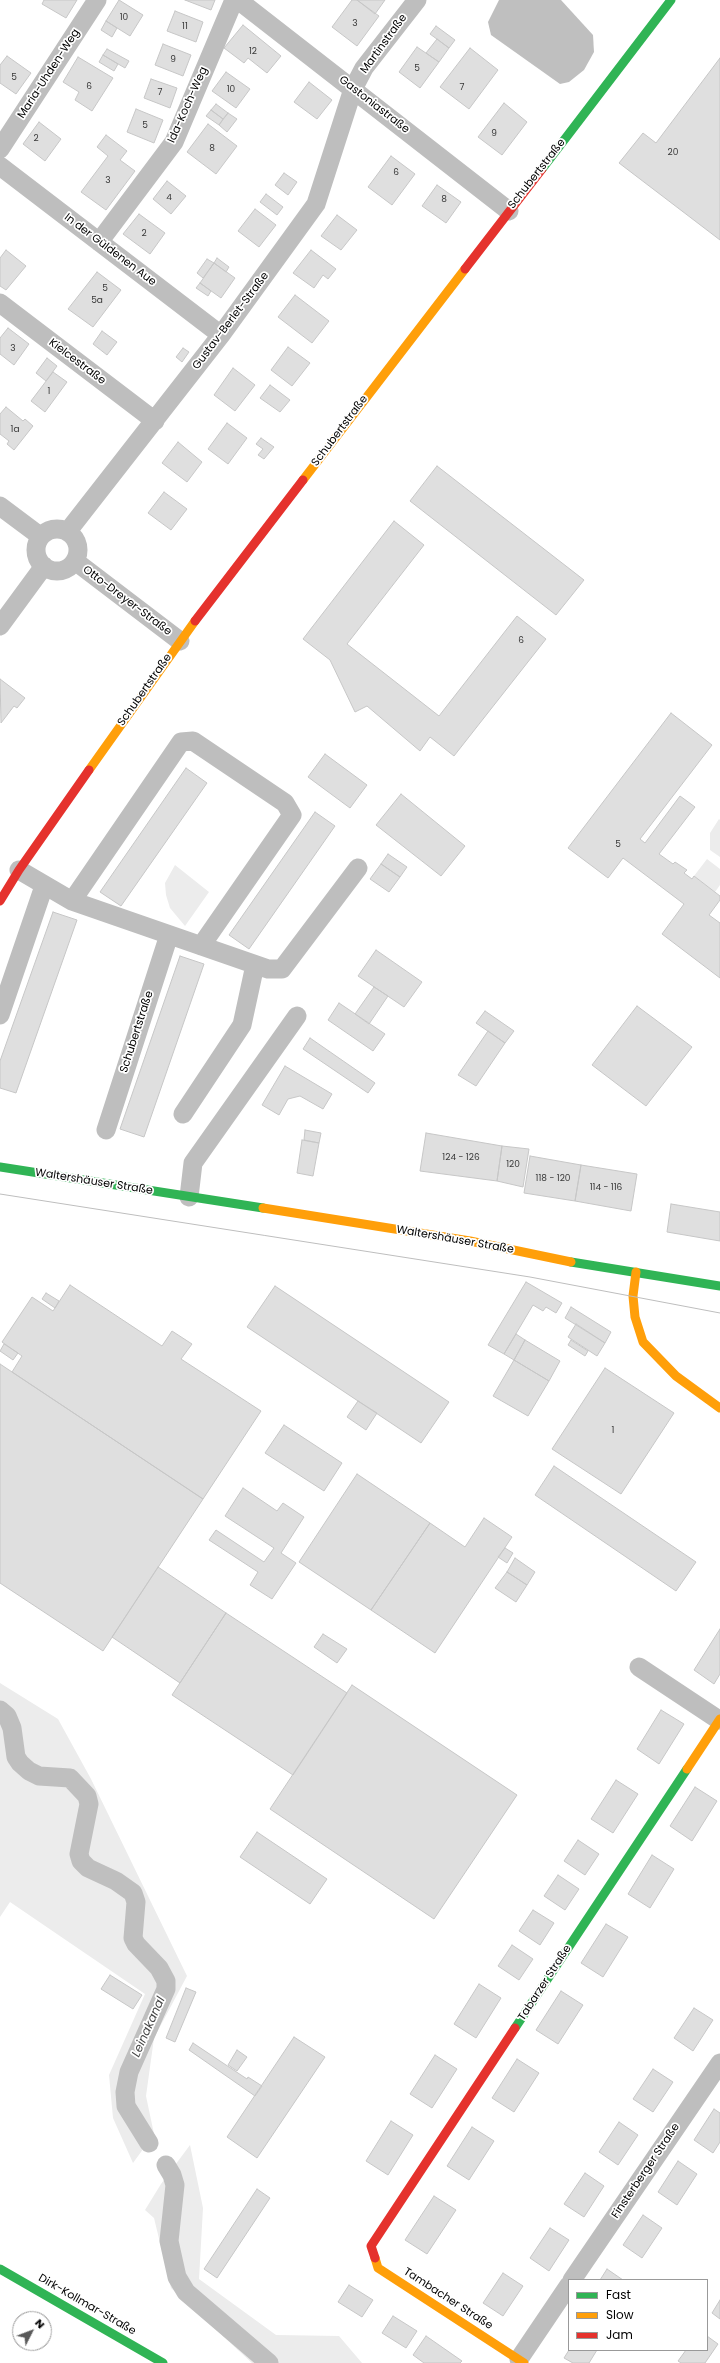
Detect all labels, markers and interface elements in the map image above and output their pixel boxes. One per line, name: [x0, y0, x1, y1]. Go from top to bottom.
street label: Martinstraße: [358, 12, 410, 76]
house number: 10: [120, 13, 128, 23]
house number: 3: [352, 19, 358, 29]
house number: 11: [182, 22, 188, 32]
street label: Maria-Uhden-Weg: [15, 27, 83, 121]
house number: 12: [249, 47, 257, 57]
house number: 9: [170, 55, 176, 65]
house number: 5: [414, 64, 420, 74]
street label: Ida-Koch-Weg: [165, 65, 211, 145]
house number: 5: [11, 73, 17, 83]
street label: Gastoniastraße: [336, 73, 412, 137]
house number: 6: [86, 82, 92, 92]
house number: 7: [460, 83, 464, 93]
house number: 10: [227, 85, 235, 95]
house number: 7: [158, 88, 162, 98]
house number: 5: [142, 121, 148, 131]
house number: 9: [491, 129, 497, 139]
house number: 2: [33, 134, 39, 144]
street label: Schubertstraße: [506, 136, 568, 212]
house number: 8: [209, 144, 215, 154]
house number: 20: [668, 148, 678, 158]
house number: 6: [393, 168, 399, 178]
house number: 3: [105, 176, 111, 186]
house number: 4: [166, 193, 172, 203]
house number: 8: [441, 195, 447, 205]
street label: In der Güldenen Aue: [61, 211, 159, 289]
house number: 2: [141, 229, 147, 239]
street label: Gustav-Berlet-Straße: [190, 270, 272, 372]
house number: 5: [102, 284, 108, 294]
house number: 5a: [91, 296, 103, 306]
street label: Kielcestraße: [46, 336, 108, 388]
house number: 3: [10, 344, 16, 354]
house number: 1: [48, 387, 50, 397]
street label: Schubertstraße: [309, 393, 371, 469]
house number: 1a: [11, 425, 19, 435]
street label: Otto-Dreyer-Straße: [80, 563, 174, 639]
house number: 6: [518, 636, 524, 646]
street label: Schubertstraße: [115, 651, 175, 729]
house number: 5: [615, 840, 621, 850]
street label: Schubertstraße: [118, 989, 156, 1075]
house number: 124 - 126: [442, 1153, 480, 1163]
house number: 120: [506, 1160, 520, 1170]
street label: Waltershäuser Straße: [34, 1166, 154, 1198]
house number: 118 - 120: [536, 1174, 570, 1184]
house number: 114 - 116: [590, 1183, 622, 1193]
street label: Waltershäuser Straße: [395, 1223, 515, 1257]
house number: 1: [612, 1426, 614, 1436]
street label: Tabarzer Straße: [516, 1943, 574, 2023]
water label: Leinakanal: [129, 1995, 169, 2059]
street label: Finsterberger Straße: [609, 2121, 683, 2221]
street label: Tambacher Straße: [401, 2265, 495, 2333]
street label: Dirk-Kollmar-Straße: [36, 2272, 138, 2338]
legend: [568, 2279, 708, 2351]
text: Fast: [606, 2286, 631, 2303]
text: Slow: [606, 2306, 634, 2323]
north arrow: [12, 2311, 52, 2351]
text: N: [31, 2315, 49, 2332]
text: Jam: [606, 2326, 633, 2343]

